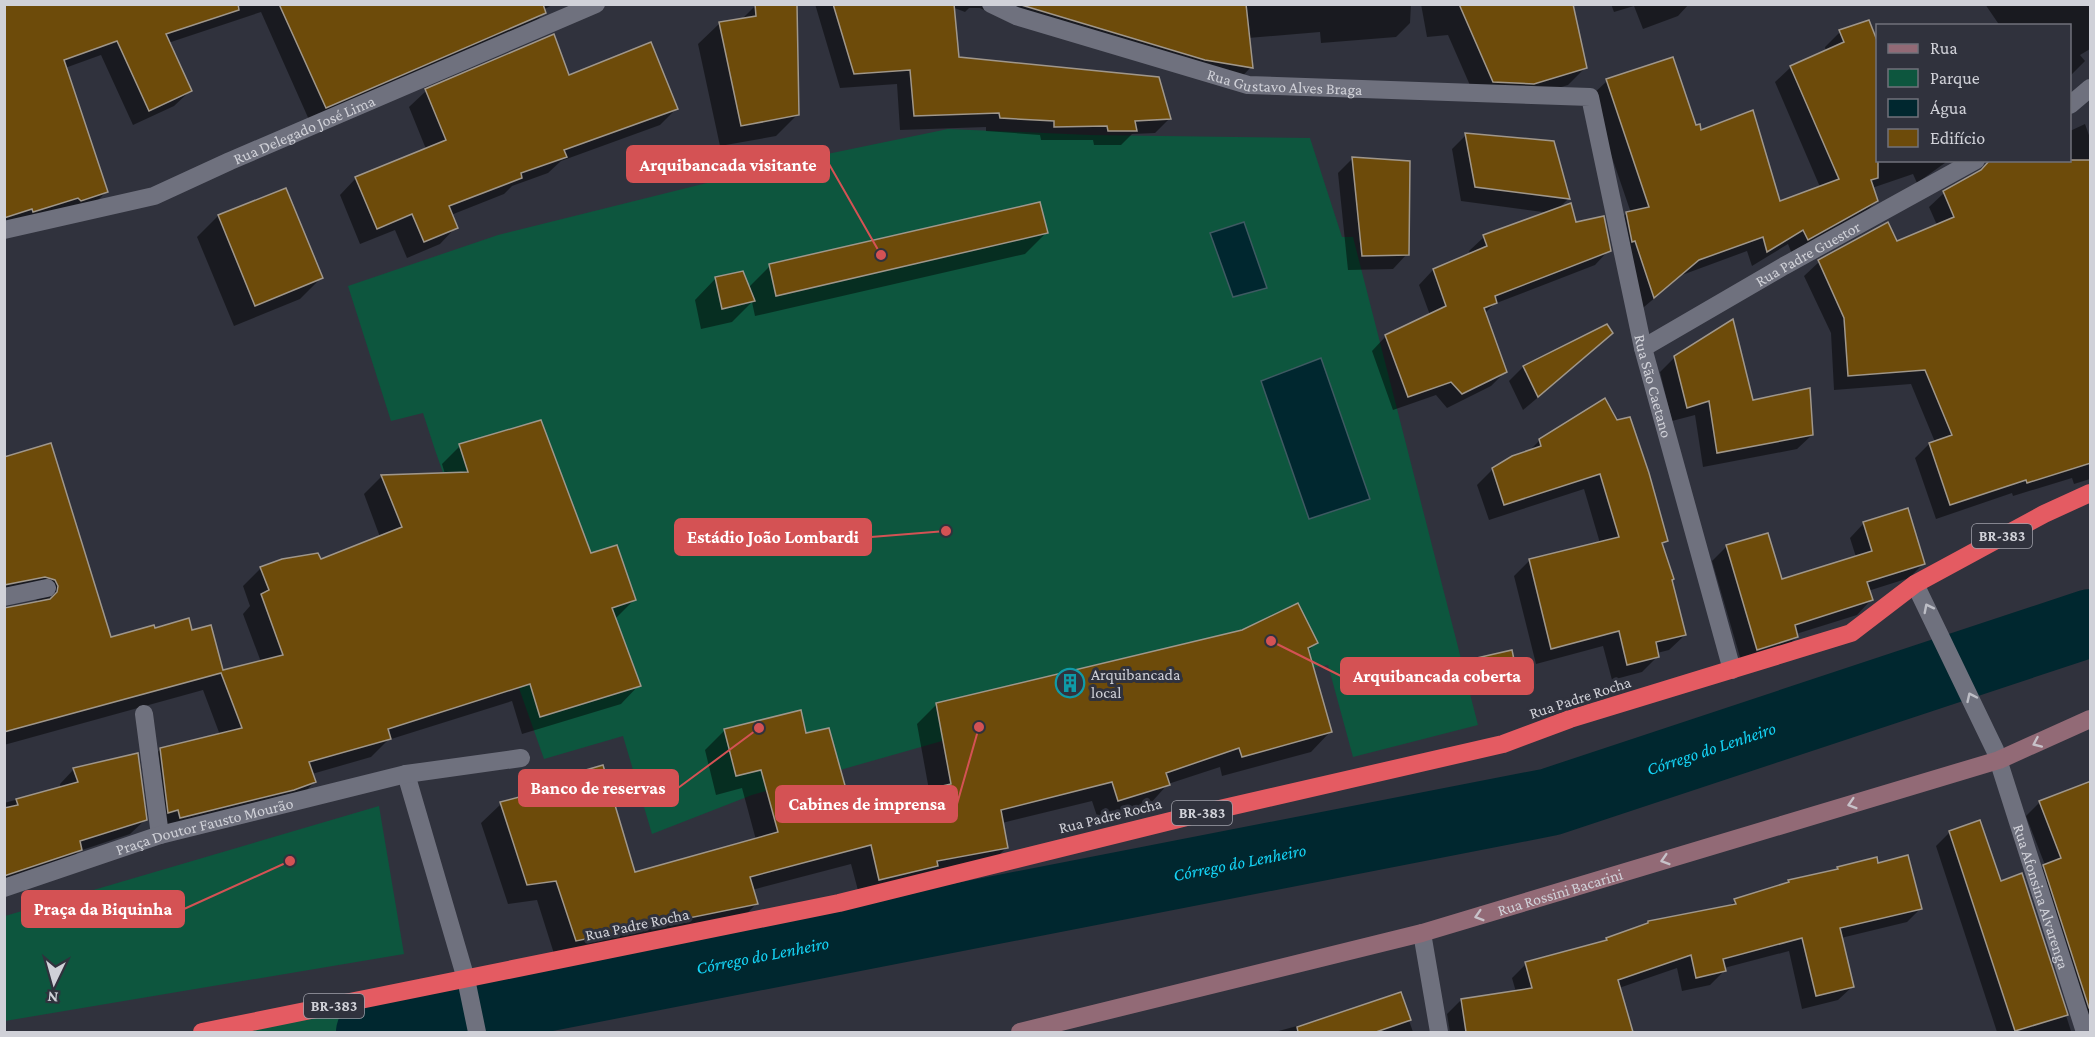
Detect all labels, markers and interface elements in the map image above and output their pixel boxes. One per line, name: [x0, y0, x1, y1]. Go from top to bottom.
legend: [1876, 24, 2071, 162]
text: Rua: [1930, 38, 1958, 58]
street label: Rua Gustavo Alves Braga: [1205, 65, 1363, 99]
text: Parque: [1930, 68, 1980, 88]
street label: Rua Delegado José Lima: [231, 92, 378, 168]
text: Água: [1930, 98, 1967, 118]
text: Edifício: [1930, 128, 1985, 148]
callout: Arquibancada visitante: [627, 146, 829, 182]
text: Arquibancada visitante: [638, 155, 817, 175]
street label: Rua Padre Guestor: [1753, 218, 1864, 290]
street label: Rua São Caetano: [1631, 333, 1675, 440]
callout: Estádio João Lombardi: [675, 519, 871, 555]
road number: BR-383: [1972, 524, 2032, 548]
text: Estádio João Lombardi: [687, 527, 860, 547]
one-way arrow: [1923, 603, 1935, 614]
callout: Arquibancada coberta: [1341, 658, 1533, 694]
place label: Arquibancada local: [1091, 666, 1181, 701]
text: Arquibancada coberta: [1352, 666, 1521, 686]
building icon: Arquibancada local: [1054, 667, 1086, 699]
street label: Rua Padre Rocha: [1527, 673, 1634, 722]
one-way arrow: [1966, 692, 1978, 703]
water label: Córrego do Lenheiro: [1644, 718, 1779, 779]
one-way arrow: [2033, 736, 2044, 748]
callout: Banco de reservas: [519, 770, 678, 806]
text: Banco de reservas: [531, 778, 665, 798]
callout: Cabines de imprensa: [776, 786, 957, 822]
street label: Praça Doutor Fausto Mourão: [114, 794, 295, 858]
text: Cabines de imprensa: [788, 794, 946, 814]
street label: Rua Padre Rocha: [1057, 794, 1164, 837]
one-way arrow: [1847, 797, 1858, 809]
road number: BR-383: [1172, 801, 1232, 825]
street label: Rua Afonsina Alvarenga: [2010, 822, 2073, 972]
water label: Córrego do Lenheiro: [1172, 840, 1308, 885]
one-way arrow: [1660, 853, 1671, 865]
street label: Rua Rossini Bacarini: [1496, 865, 1625, 919]
callout: Praça da Biquinha: [22, 891, 184, 927]
text: Praça da Biquinha: [34, 899, 172, 919]
street label: Rua Padre Rocha: [584, 905, 691, 944]
one-way arrow: [1474, 909, 1485, 921]
water label: Córrego do Lenheiro: [695, 933, 831, 978]
north arrow: [24, 953, 84, 1013]
text: N: [46, 988, 59, 1006]
road number: BR-383: [304, 994, 364, 1018]

